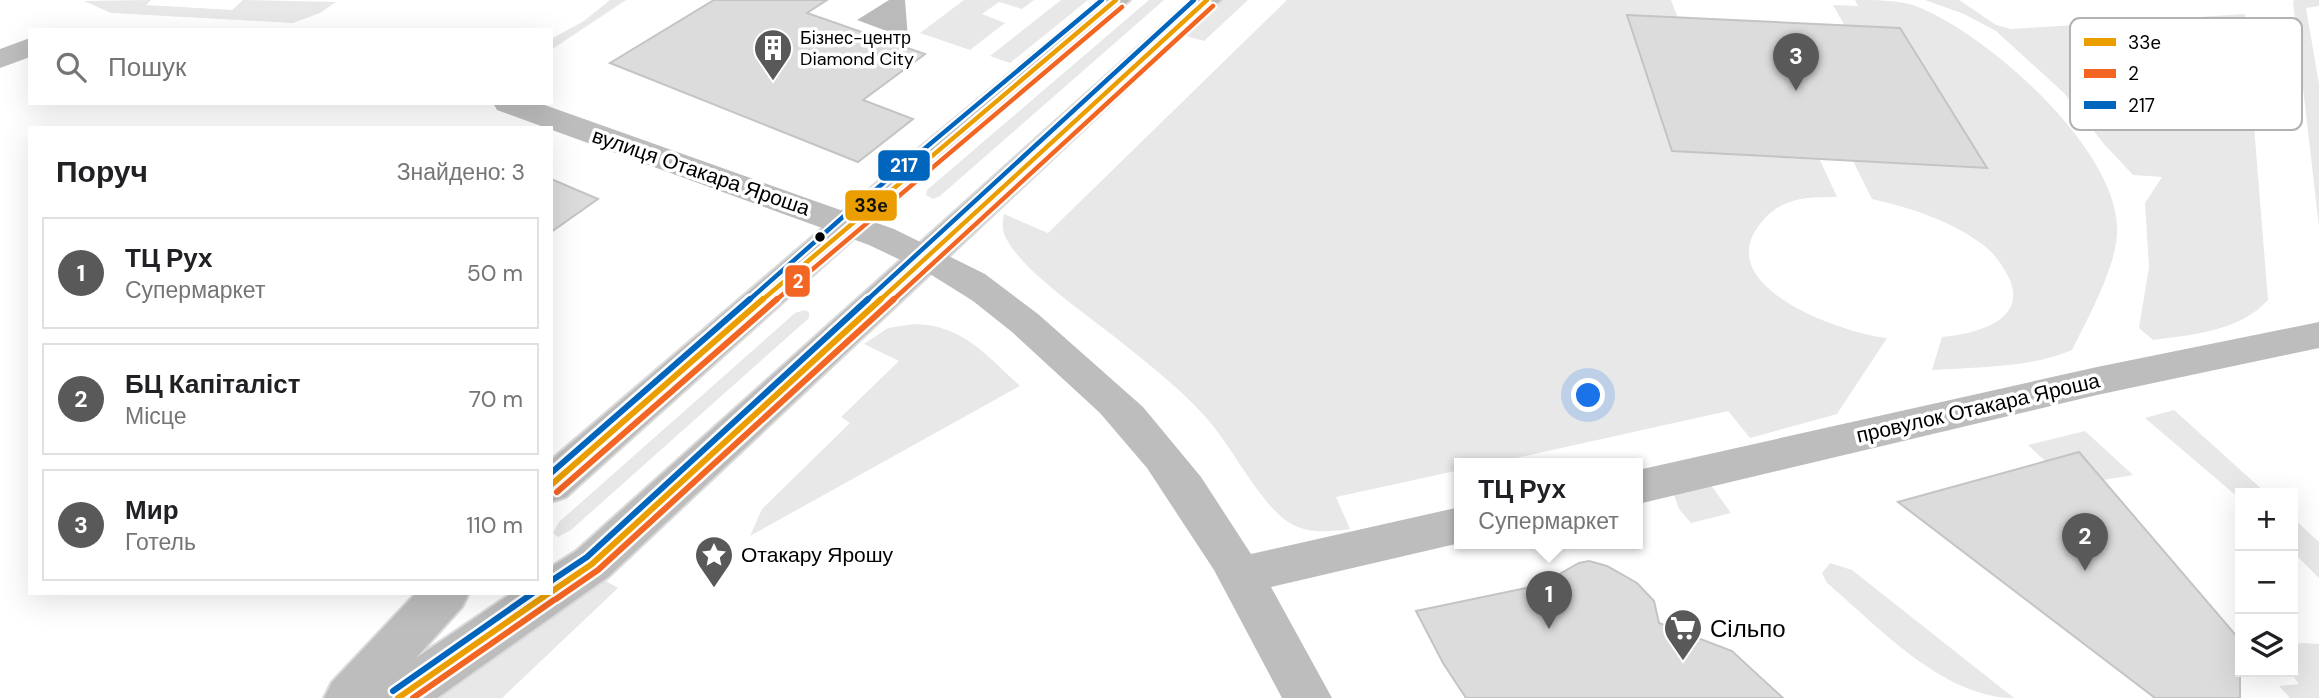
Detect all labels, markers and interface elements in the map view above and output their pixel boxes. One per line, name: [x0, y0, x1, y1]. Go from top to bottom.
legend: [2070, 18, 2302, 130]
place label: Бізнес-центр Diamond City: [800, 26, 914, 71]
building icon: Бізнес-центр Diamond City: [752, 27, 794, 82]
search box: [28, 28, 553, 105]
text: 33е: [2128, 30, 2161, 55]
pin: 3: [1773, 33, 1819, 91]
icon: search: [52, 48, 90, 86]
text: Пошук: [108, 50, 186, 84]
text: 2: [2128, 61, 2139, 86]
text: 217: [2128, 93, 2155, 118]
street label: вулиця Отакара Яроша: [588, 122, 814, 223]
line badge: 217: [877, 149, 931, 182]
text: Поруч: [56, 152, 148, 191]
text: 217: [890, 153, 918, 178]
text: Знайдено: 3: [397, 157, 525, 187]
line badge: 33е: [844, 189, 898, 222]
text: 33е: [854, 193, 888, 218]
unlabelled marker: [813, 230, 827, 244]
text: ТЦ Рух: [125, 241, 213, 275]
text: 1: [77, 258, 85, 288]
text: 50 m: [467, 258, 523, 288]
line badge: 2: [784, 264, 811, 298]
text: 2: [793, 269, 804, 294]
text: Супермаркет: [125, 275, 265, 305]
street label: провулок Отакара Яроша: [1853, 366, 2103, 450]
text: БЦ Капіталіст: [125, 367, 301, 401]
your location: [1571, 378, 1605, 412]
text: 2: [74, 384, 88, 414]
text: 70 m: [469, 384, 523, 414]
text: Місце: [125, 401, 186, 431]
popup: [1454, 458, 1643, 549]
text: ТЦ Рух: [1478, 472, 1566, 506]
map controls: [2235, 488, 2298, 677]
button: +: [2235, 488, 2298, 551]
text: Мир: [125, 493, 179, 527]
text: Супермаркет: [1478, 506, 1619, 536]
text: 3: [74, 510, 88, 540]
text: 110 m: [466, 510, 523, 540]
pin: 2: [2062, 513, 2108, 571]
text: Готель: [125, 527, 196, 557]
place icon: Отакару Ярошу: [693, 534, 735, 589]
place label: Отакару Ярошу: [741, 541, 894, 569]
button: −: [2235, 551, 2298, 614]
pin: 1: [1526, 571, 1572, 629]
supermarket icon: Сільпо: [1662, 607, 1704, 662]
place label: Сільпо: [1710, 613, 1786, 644]
button: layers: [2235, 614, 2298, 677]

